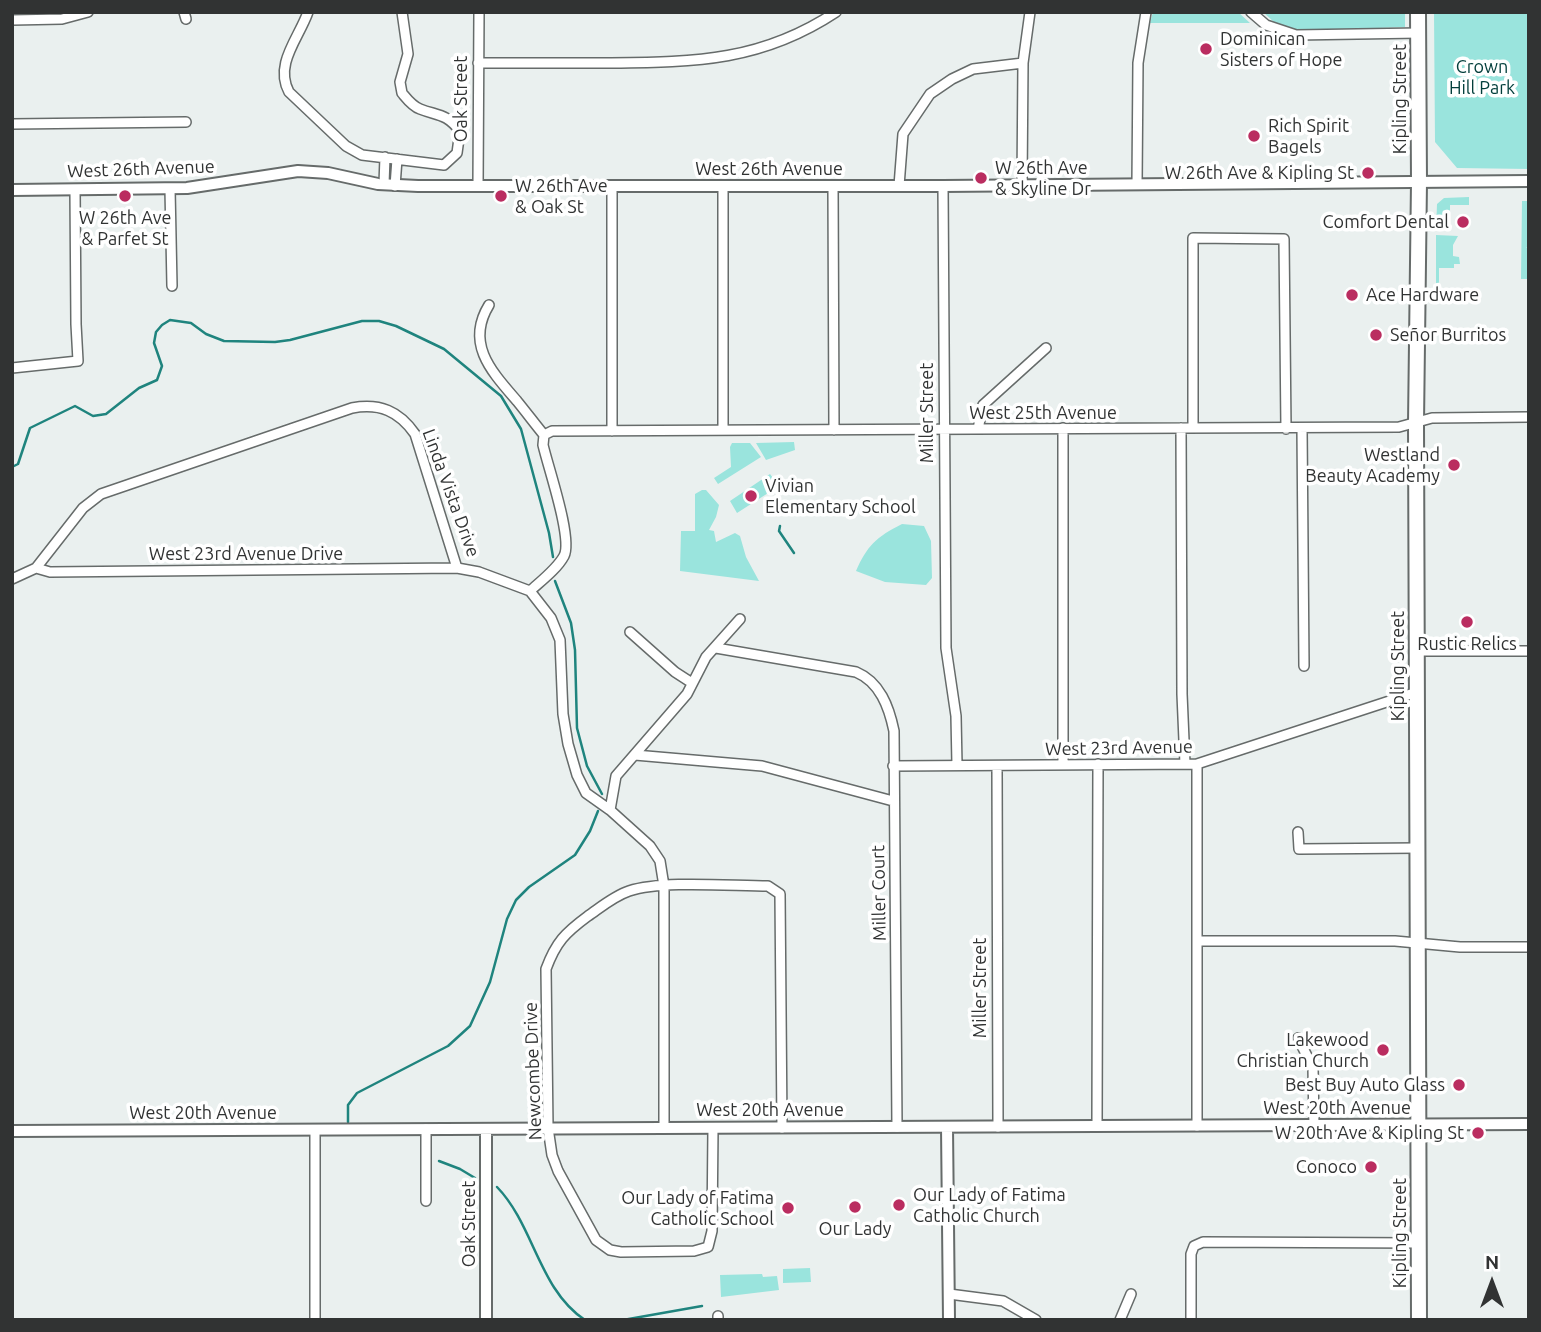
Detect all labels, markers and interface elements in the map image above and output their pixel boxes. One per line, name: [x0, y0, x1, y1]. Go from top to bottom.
place label: Dominican Sisters of Hope: [1220, 28, 1342, 70]
marker: Dominican Sisters of Hope: [1198, 41, 1214, 57]
street label: Kipling Street: [1389, 44, 1411, 154]
street label: Oak Street: [450, 56, 472, 142]
park label: Crown Hill Park: [1449, 56, 1515, 98]
place label: Rich Spirit Bagels: [1268, 115, 1349, 158]
marker: Rich Spirit Bagels: [1246, 128, 1262, 144]
street label: West 26th Avenue: [67, 156, 215, 182]
place label: W 26th Ave & Skyline Dr: [995, 157, 1091, 200]
street label: West 26th Avenue: [695, 158, 843, 180]
place label: W 26th Ave & Kipling St: [1165, 162, 1354, 184]
marker: W 26th Ave & Kipling St: [1360, 165, 1376, 181]
marker: W 26th Ave & Skyline Dr: [973, 170, 989, 186]
place label: W 26th Ave & Oak St: [515, 175, 608, 218]
marker: W 26th Ave & Parfet St: [117, 188, 133, 204]
marker: W 26th Ave & Oak St: [493, 188, 509, 204]
place label: W 26th Ave & Parfet St: [79, 207, 171, 249]
place label: Comfort Dental: [1323, 211, 1449, 233]
marker: Comfort Dental: [1455, 214, 1471, 230]
place label: Ace Hardware: [1366, 284, 1479, 306]
marker: Ace Hardware: [1344, 287, 1360, 303]
place label: Señor Burritos: [1390, 324, 1506, 346]
marker: Señor Burritos: [1368, 327, 1384, 343]
street label: Miller Street: [916, 363, 938, 463]
street label: West 25th Avenue: [969, 402, 1117, 424]
street label: Linda Vista Drive: [418, 426, 484, 560]
place label: Westland Beauty Academy: [1305, 444, 1440, 486]
marker: Westland Beauty Academy: [1446, 457, 1462, 473]
place label: Vivian Elementary School: [765, 475, 916, 518]
marker: Vivian Elementary School: [743, 488, 759, 504]
street label: West 23rd Avenue Drive: [149, 543, 343, 565]
street label: Kipling Street: [1387, 611, 1409, 721]
marker: Rustic Relics: [1459, 614, 1475, 630]
place label: Rustic Relics: [1417, 633, 1517, 655]
street label: West 23rd Avenue: [1045, 736, 1193, 760]
street label: Miller Court: [867, 845, 891, 941]
street label: Miller Street: [969, 938, 991, 1038]
street label: Newcombe Drive: [520, 1002, 546, 1140]
place label: Lakewood Christian Church: [1237, 1029, 1369, 1072]
marker: Lakewood Christian Church: [1375, 1042, 1391, 1058]
place label: Best Buy Auto Glass: [1285, 1074, 1445, 1096]
marker: Best Buy Auto Glass: [1451, 1077, 1467, 1093]
street label: West 20th Avenue: [1263, 1097, 1411, 1119]
street label: West 20th Avenue: [696, 1099, 844, 1121]
street label: West 20th Avenue: [129, 1102, 277, 1124]
place label: W 20th Ave & Kipling St: [1275, 1122, 1464, 1144]
marker: W 20th Ave & Kipling St: [1470, 1125, 1486, 1141]
place label: Conoco: [1296, 1156, 1357, 1178]
marker: Conoco: [1363, 1159, 1379, 1175]
street label: Kipling Street: [1389, 1178, 1411, 1288]
street label: Oak Street: [458, 1181, 480, 1267]
place label: Our Lady of Fatima Catholic Church: [913, 1184, 1066, 1226]
place label: Our Lady of Fatima Catholic School: [621, 1187, 774, 1230]
marker: Our Lady of Fatima Catholic Church: [891, 1197, 907, 1213]
marker: Our Lady: [847, 1199, 863, 1215]
marker: Our Lady of Fatima Catholic School: [780, 1200, 796, 1216]
place label: Our Lady: [819, 1218, 891, 1240]
north arrow: [1457, 1248, 1527, 1318]
text: N: [1485, 1251, 1499, 1273]

